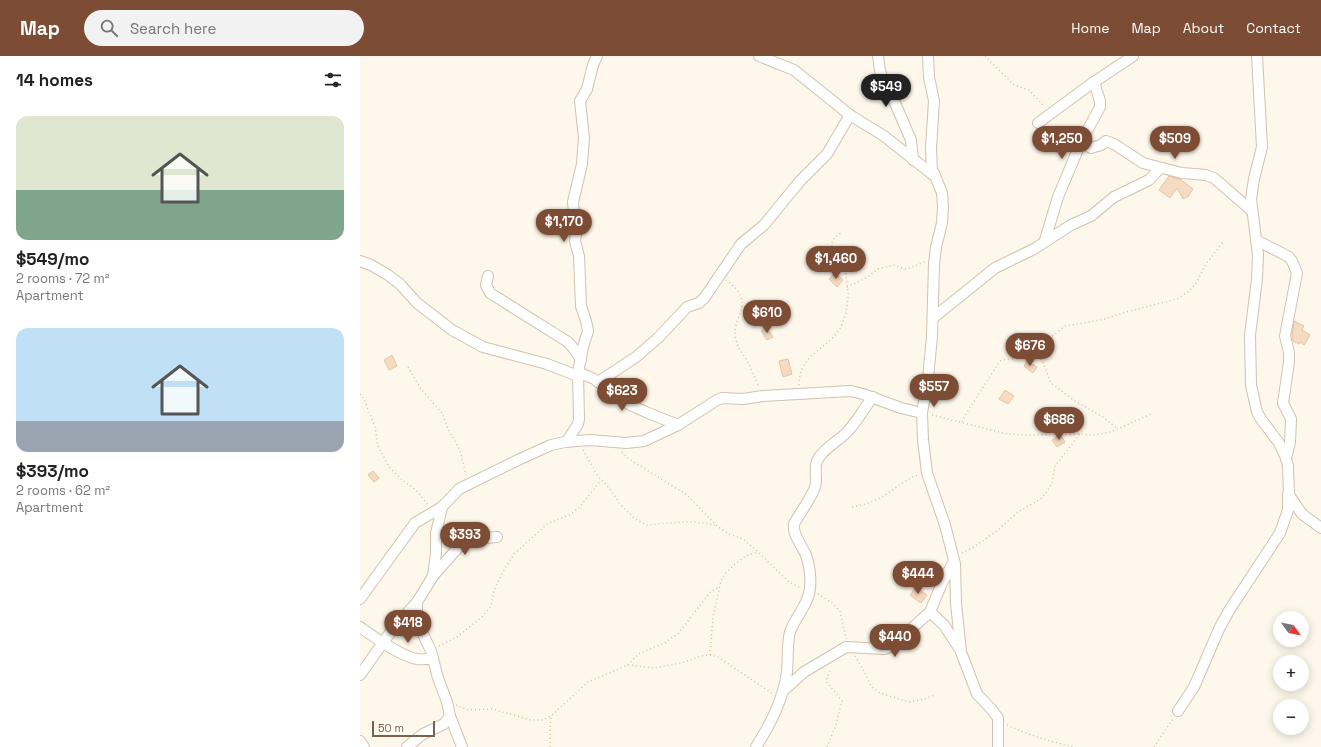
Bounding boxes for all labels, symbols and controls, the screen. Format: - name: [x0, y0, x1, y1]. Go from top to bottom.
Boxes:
- search box: [84, 10, 364, 46]
- text: Map: [20, 16, 60, 41]
- icon: search: [98, 17, 120, 39]
- text: Search here: [130, 19, 216, 38]
- text: Home: [1071, 19, 1109, 37]
- text: Map: [1131, 19, 1161, 37]
- text: About: [1183, 19, 1224, 37]
- text: Contact: [1246, 19, 1301, 37]
- text: 14 homes: [16, 69, 93, 91]
- icon: filters: [322, 69, 344, 91]
- pin: $549: [862, 74, 910, 108]
- text: $549: [870, 78, 902, 95]
- pin: $1,250: [1029, 126, 1095, 160]
- pin: $509: [1151, 126, 1199, 160]
- text: $1,250: [1041, 130, 1083, 147]
- text: $509: [1159, 130, 1191, 147]
- icon: home: [144, 142, 216, 214]
- pin: $1,170: [531, 209, 597, 243]
- text: $1,170: [545, 213, 583, 230]
- pin: $1,460: [803, 246, 869, 280]
- text: $549/mo: [16, 248, 89, 270]
- text: $1,460: [815, 250, 857, 267]
- text: 2 rooms · 72 m²: [16, 270, 109, 287]
- text: Apartment: [16, 287, 84, 304]
- pin: $610: [743, 300, 791, 334]
- text: $610: [752, 304, 782, 321]
- pin: $676: [1006, 333, 1054, 367]
- text: $676: [1015, 337, 1045, 354]
- icon: home: [144, 354, 216, 426]
- pin: $557: [910, 374, 958, 408]
- pin: $623: [598, 378, 646, 412]
- text: $557: [919, 378, 949, 395]
- text: $623: [606, 382, 638, 399]
- pin: $686: [1035, 407, 1083, 441]
- text: $686: [1043, 411, 1075, 428]
- text: $393/mo: [16, 460, 89, 482]
- text: 2 rooms · 62 m²: [16, 482, 110, 499]
- text: Apartment: [16, 499, 84, 516]
- pin: $393: [441, 522, 489, 556]
- text: $393: [449, 526, 481, 543]
- pin: $444: [894, 561, 942, 595]
- text: $444: [902, 565, 934, 582]
- pin: $418: [384, 610, 432, 644]
- north arrow: [1273, 611, 1309, 647]
- map controls: [1273, 611, 1309, 735]
- text: $418: [393, 614, 423, 631]
- pin: $440: [871, 624, 919, 658]
- text: $440: [879, 628, 911, 645]
- button: +: [1273, 655, 1309, 691]
- button: −: [1273, 699, 1309, 735]
- scale bar: [372, 719, 435, 738]
- text: 50 m: [378, 721, 404, 735]

